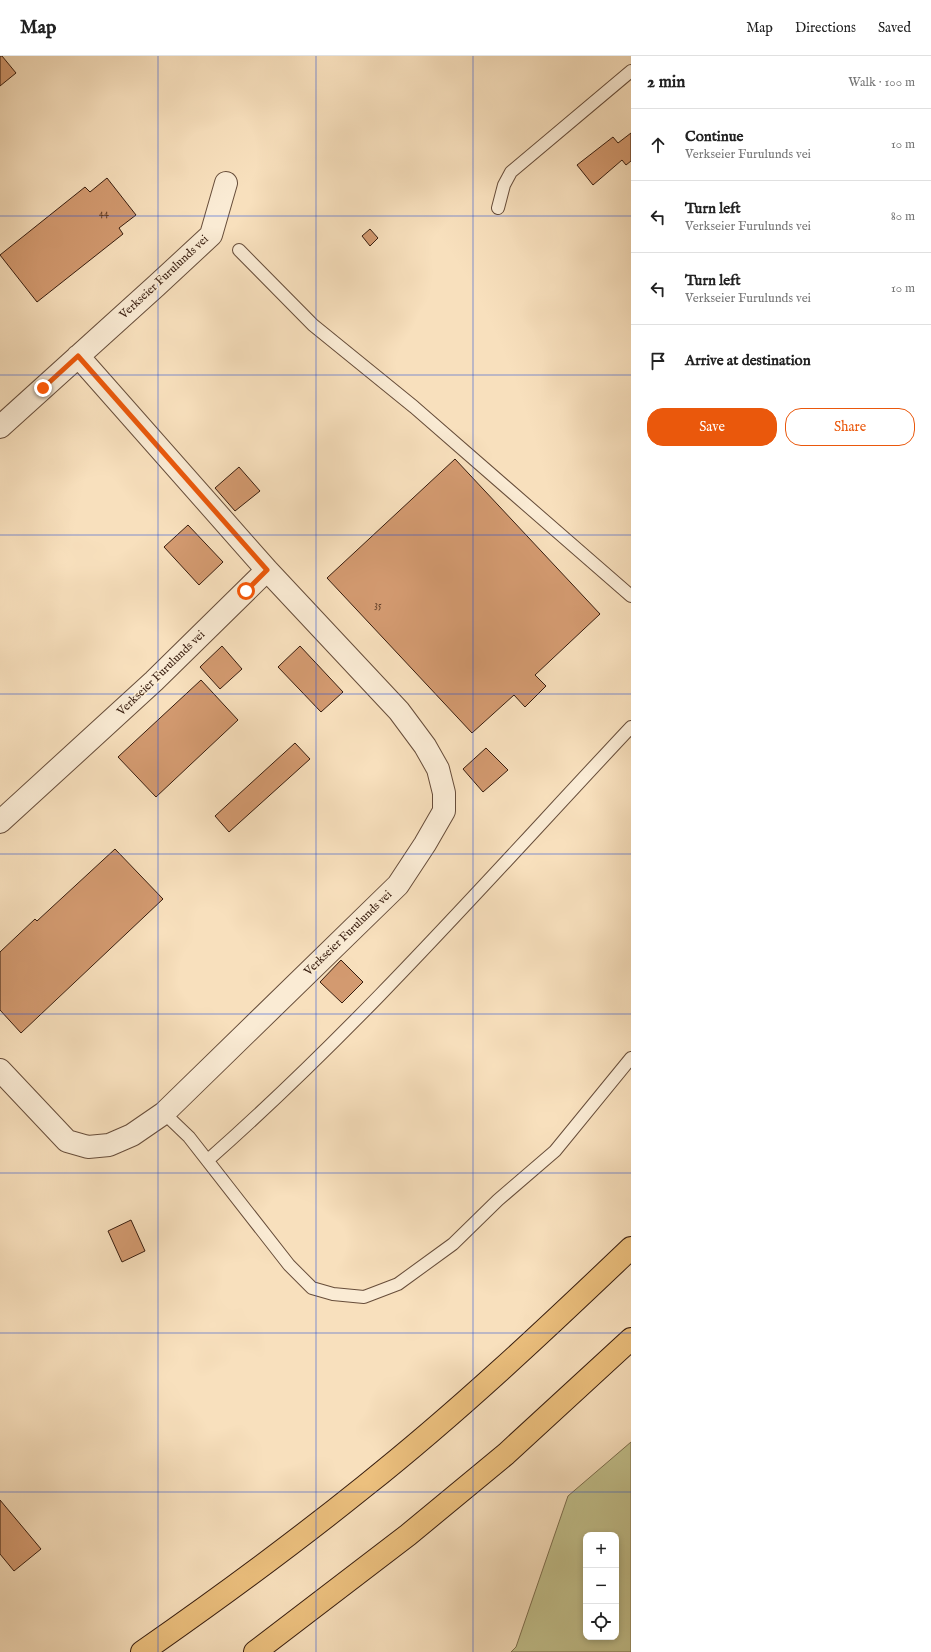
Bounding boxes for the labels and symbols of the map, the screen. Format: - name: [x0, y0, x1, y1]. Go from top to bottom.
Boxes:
- house number: 44: [99, 207, 109, 220]
- street label: Verkseier Furulunds vei: [116, 232, 212, 323]
- route end: [34, 379, 52, 397]
- route start: [237, 582, 255, 600]
- house number: 35: [374, 599, 382, 612]
- street label: Verkseier Furulunds vei: [113, 627, 208, 720]
- street label: Verkseier Furulunds vei: [300, 887, 395, 980]

